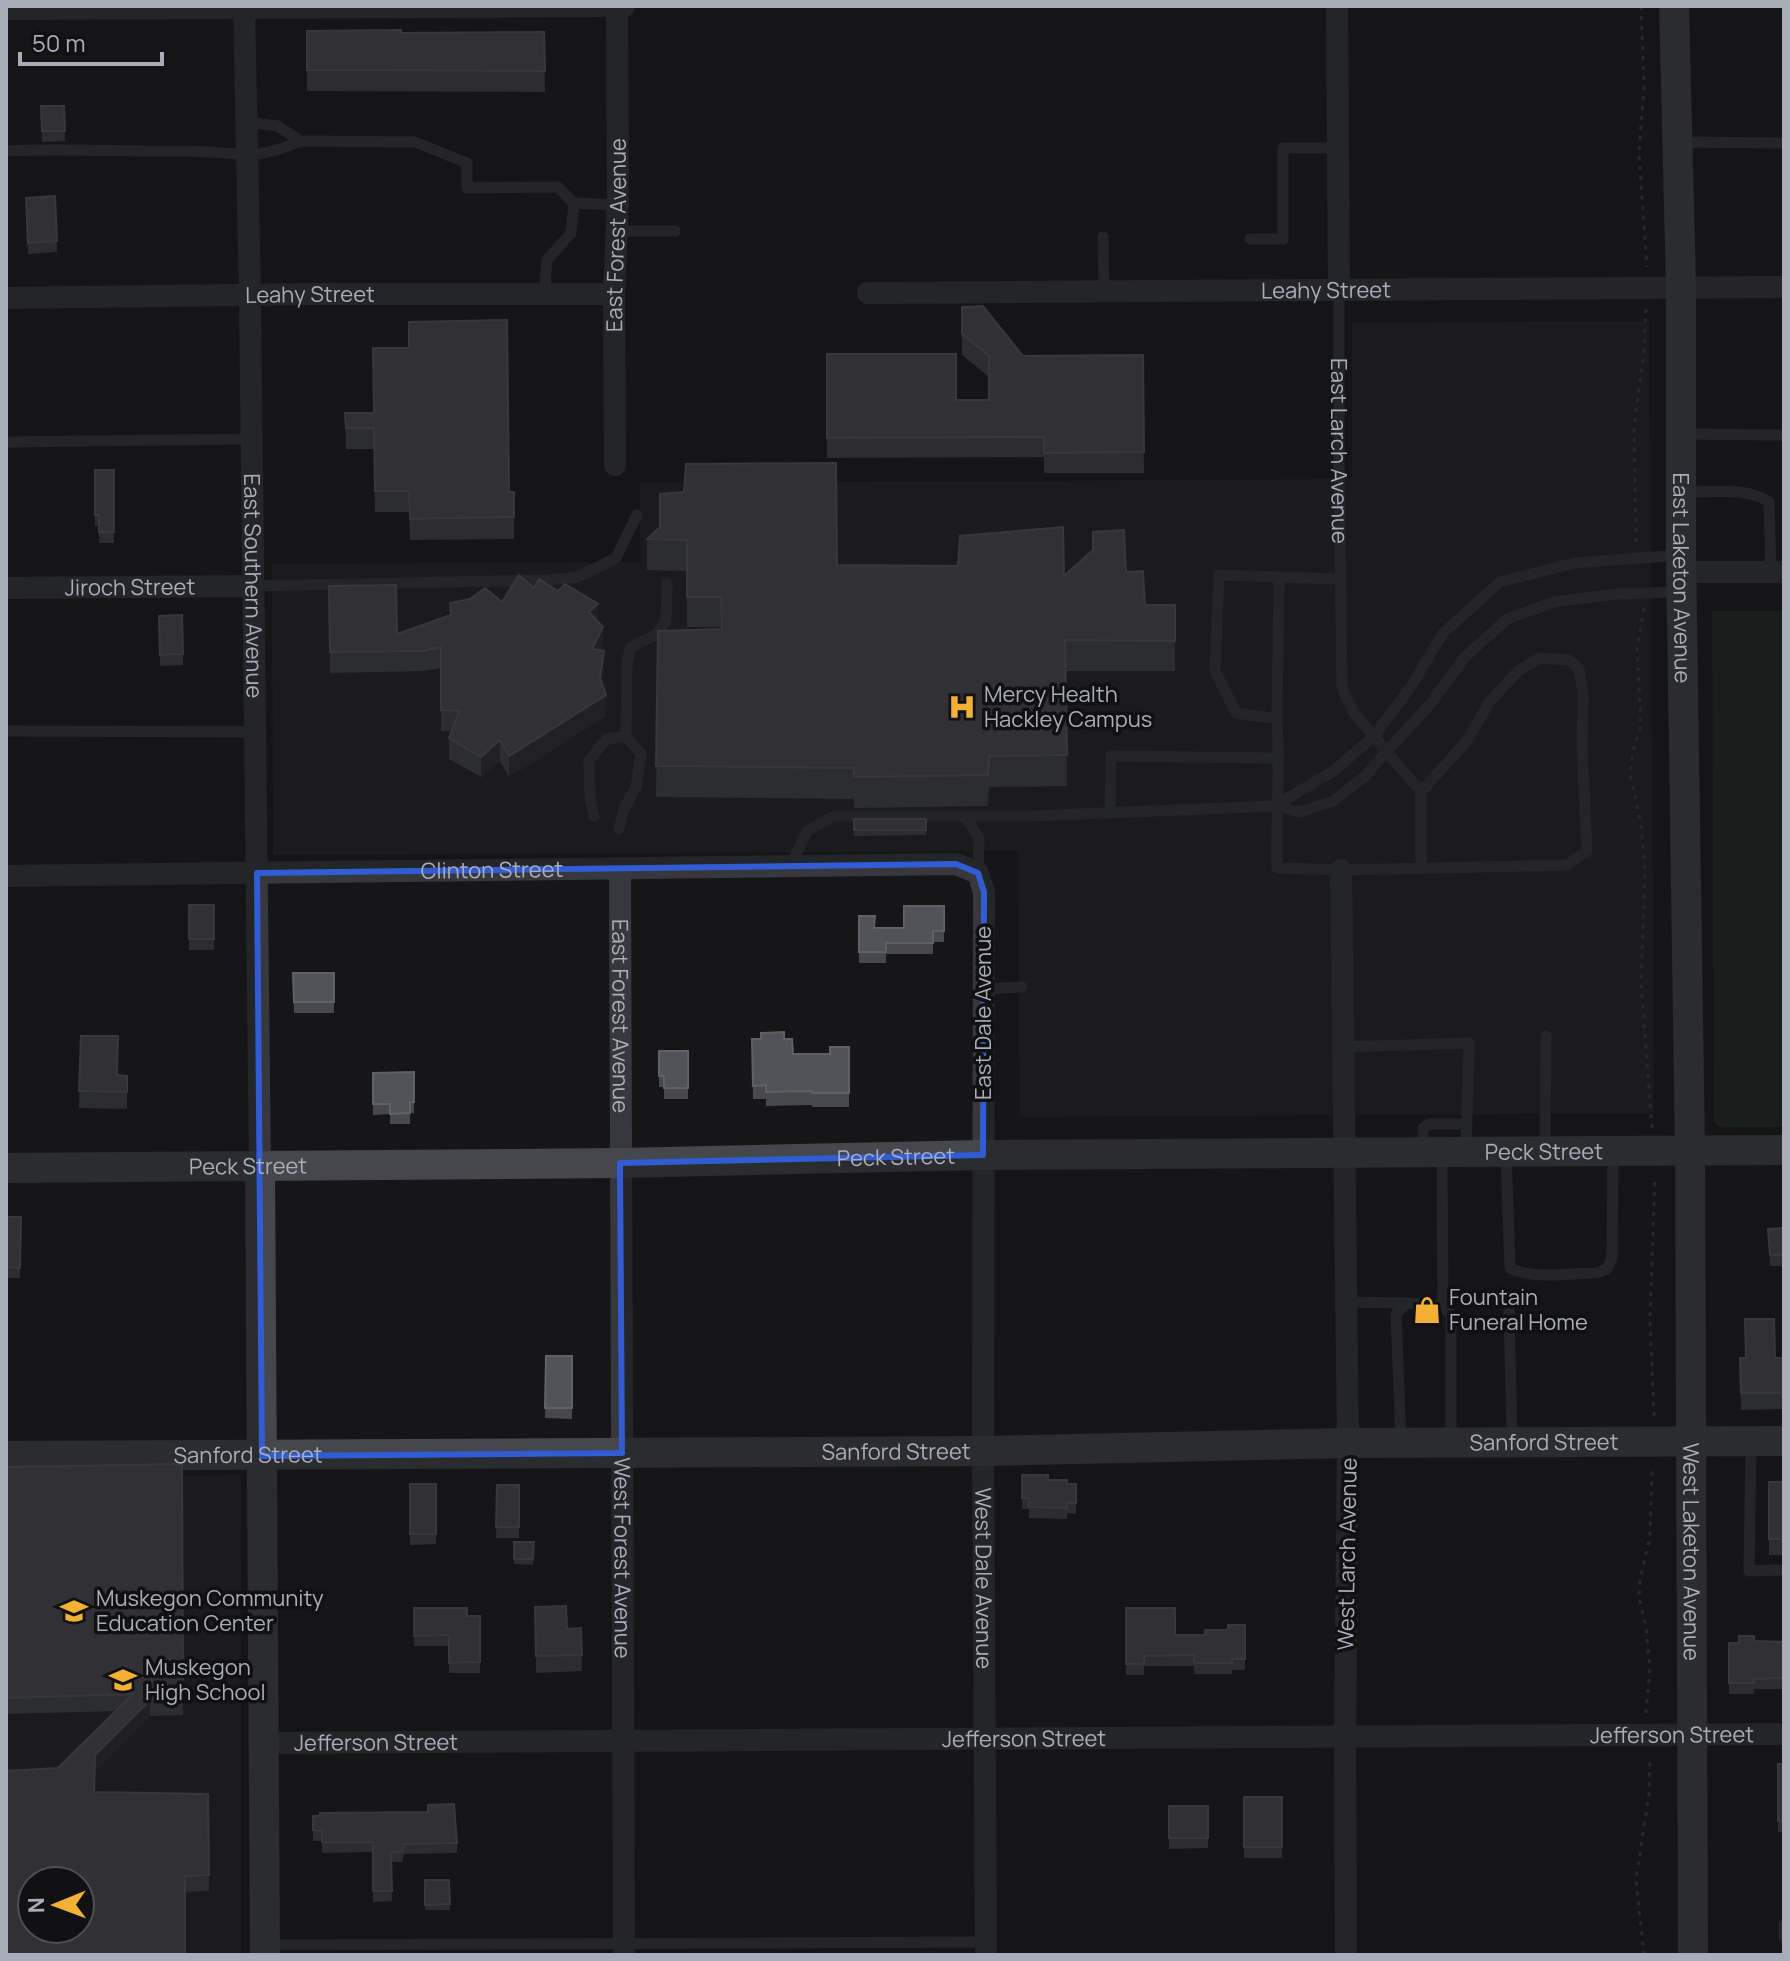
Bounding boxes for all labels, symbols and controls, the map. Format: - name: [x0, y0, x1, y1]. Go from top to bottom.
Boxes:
- scale bar: [20, 16, 162, 66]
- text: 50 m: [32, 26, 86, 59]
- street label: East Forest Avenue: [599, 138, 633, 332]
- street label: Leahy Street: [1261, 275, 1391, 305]
- street label: Leahy Street: [245, 279, 375, 310]
- street label: East Larch Avenue: [1324, 358, 1355, 544]
- street label: East Laketon Avenue: [1666, 472, 1698, 684]
- street label: East Southern Avenue: [237, 473, 270, 699]
- street label: Jiroch Street: [65, 571, 195, 603]
- place label: Mercy Health Hackley Campus: [984, 679, 1152, 734]
- hospital icon: Mercy Health Hackley Campus: [947, 692, 977, 722]
- street label: Clinton Street: [420, 854, 564, 886]
- street label: East Forest Avenue: [605, 919, 636, 1113]
- street label: East Dale Avenue: [968, 926, 998, 1100]
- street label: Peck Street: [1485, 1136, 1603, 1167]
- street label: Peck Street: [836, 1141, 956, 1173]
- street label: Peck Street: [189, 1151, 307, 1182]
- place label: Fountain Funeral Home: [1449, 1282, 1588, 1337]
- shop icon: Fountain Funeral Home: [1412, 1295, 1442, 1325]
- street label: Sanford Street: [1469, 1427, 1619, 1457]
- street label: Sanford Street: [821, 1436, 971, 1467]
- street label: Sanford Street: [173, 1439, 323, 1470]
- street label: West Laketon Avenue: [1676, 1443, 1707, 1661]
- street label: West Forest Avenue: [607, 1457, 638, 1659]
- street label: West Larch Avenue: [1330, 1457, 1364, 1651]
- street label: West Dale Avenue: [968, 1487, 999, 1669]
- place label: Muskegon Community Education Center: [96, 1583, 324, 1638]
- school or university icon: Muskegon Community Education Center: [59, 1596, 89, 1626]
- place label: Muskegon High School: [145, 1652, 266, 1707]
- school or university icon: Muskegon High School: [108, 1665, 138, 1695]
- street label: Jefferson Street: [1590, 1719, 1754, 1750]
- street label: Jefferson Street: [942, 1723, 1106, 1754]
- street label: Jefferson Street: [294, 1727, 458, 1758]
- north arrow: [16, 1865, 96, 1945]
- text: N: [21, 1897, 51, 1914]

